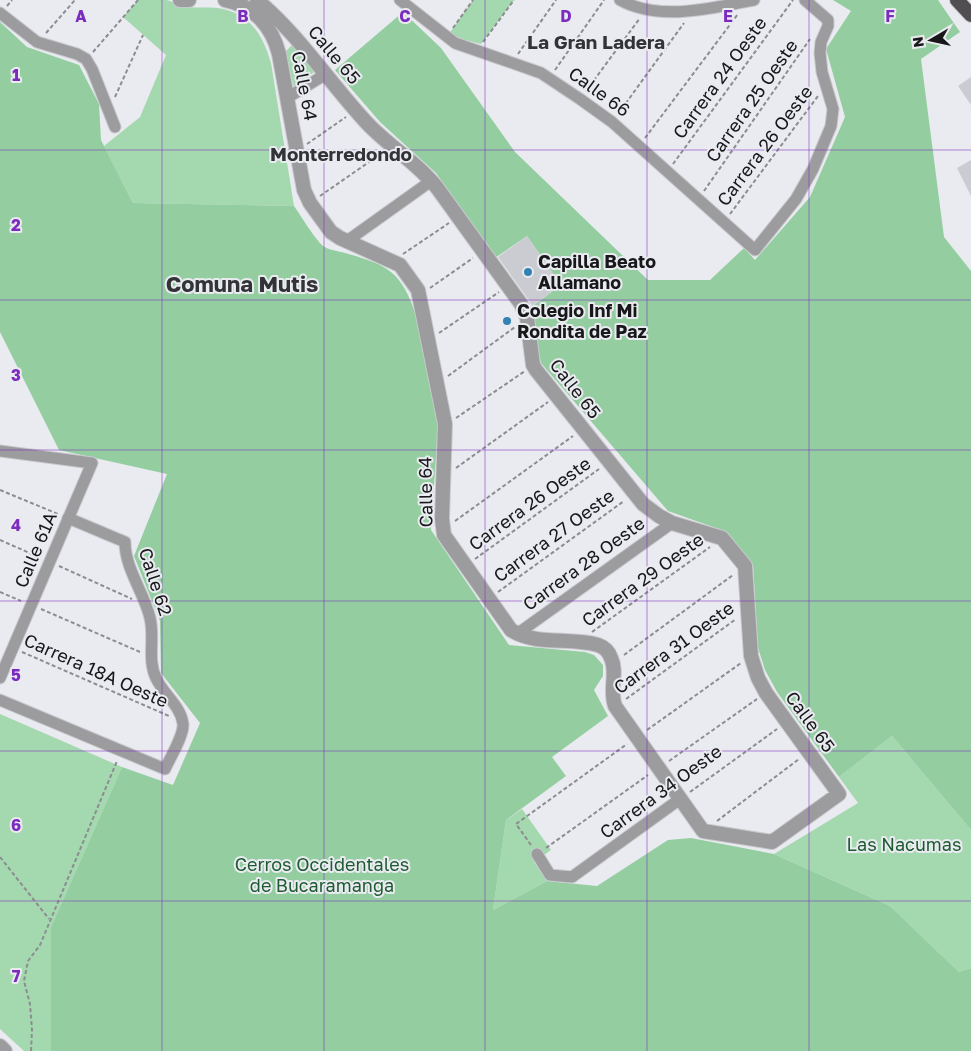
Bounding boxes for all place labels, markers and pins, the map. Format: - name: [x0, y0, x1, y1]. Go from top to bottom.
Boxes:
- place label: Capilla Beato Allamano: [538, 250, 656, 293]
- marker: Capilla Beato Allamano: [522, 266, 534, 278]
- place label: Colegio Inf Mi Rondita de Paz: [517, 299, 647, 342]
- marker: Colegio Inf Mi Rondita de Paz: [501, 315, 513, 327]

